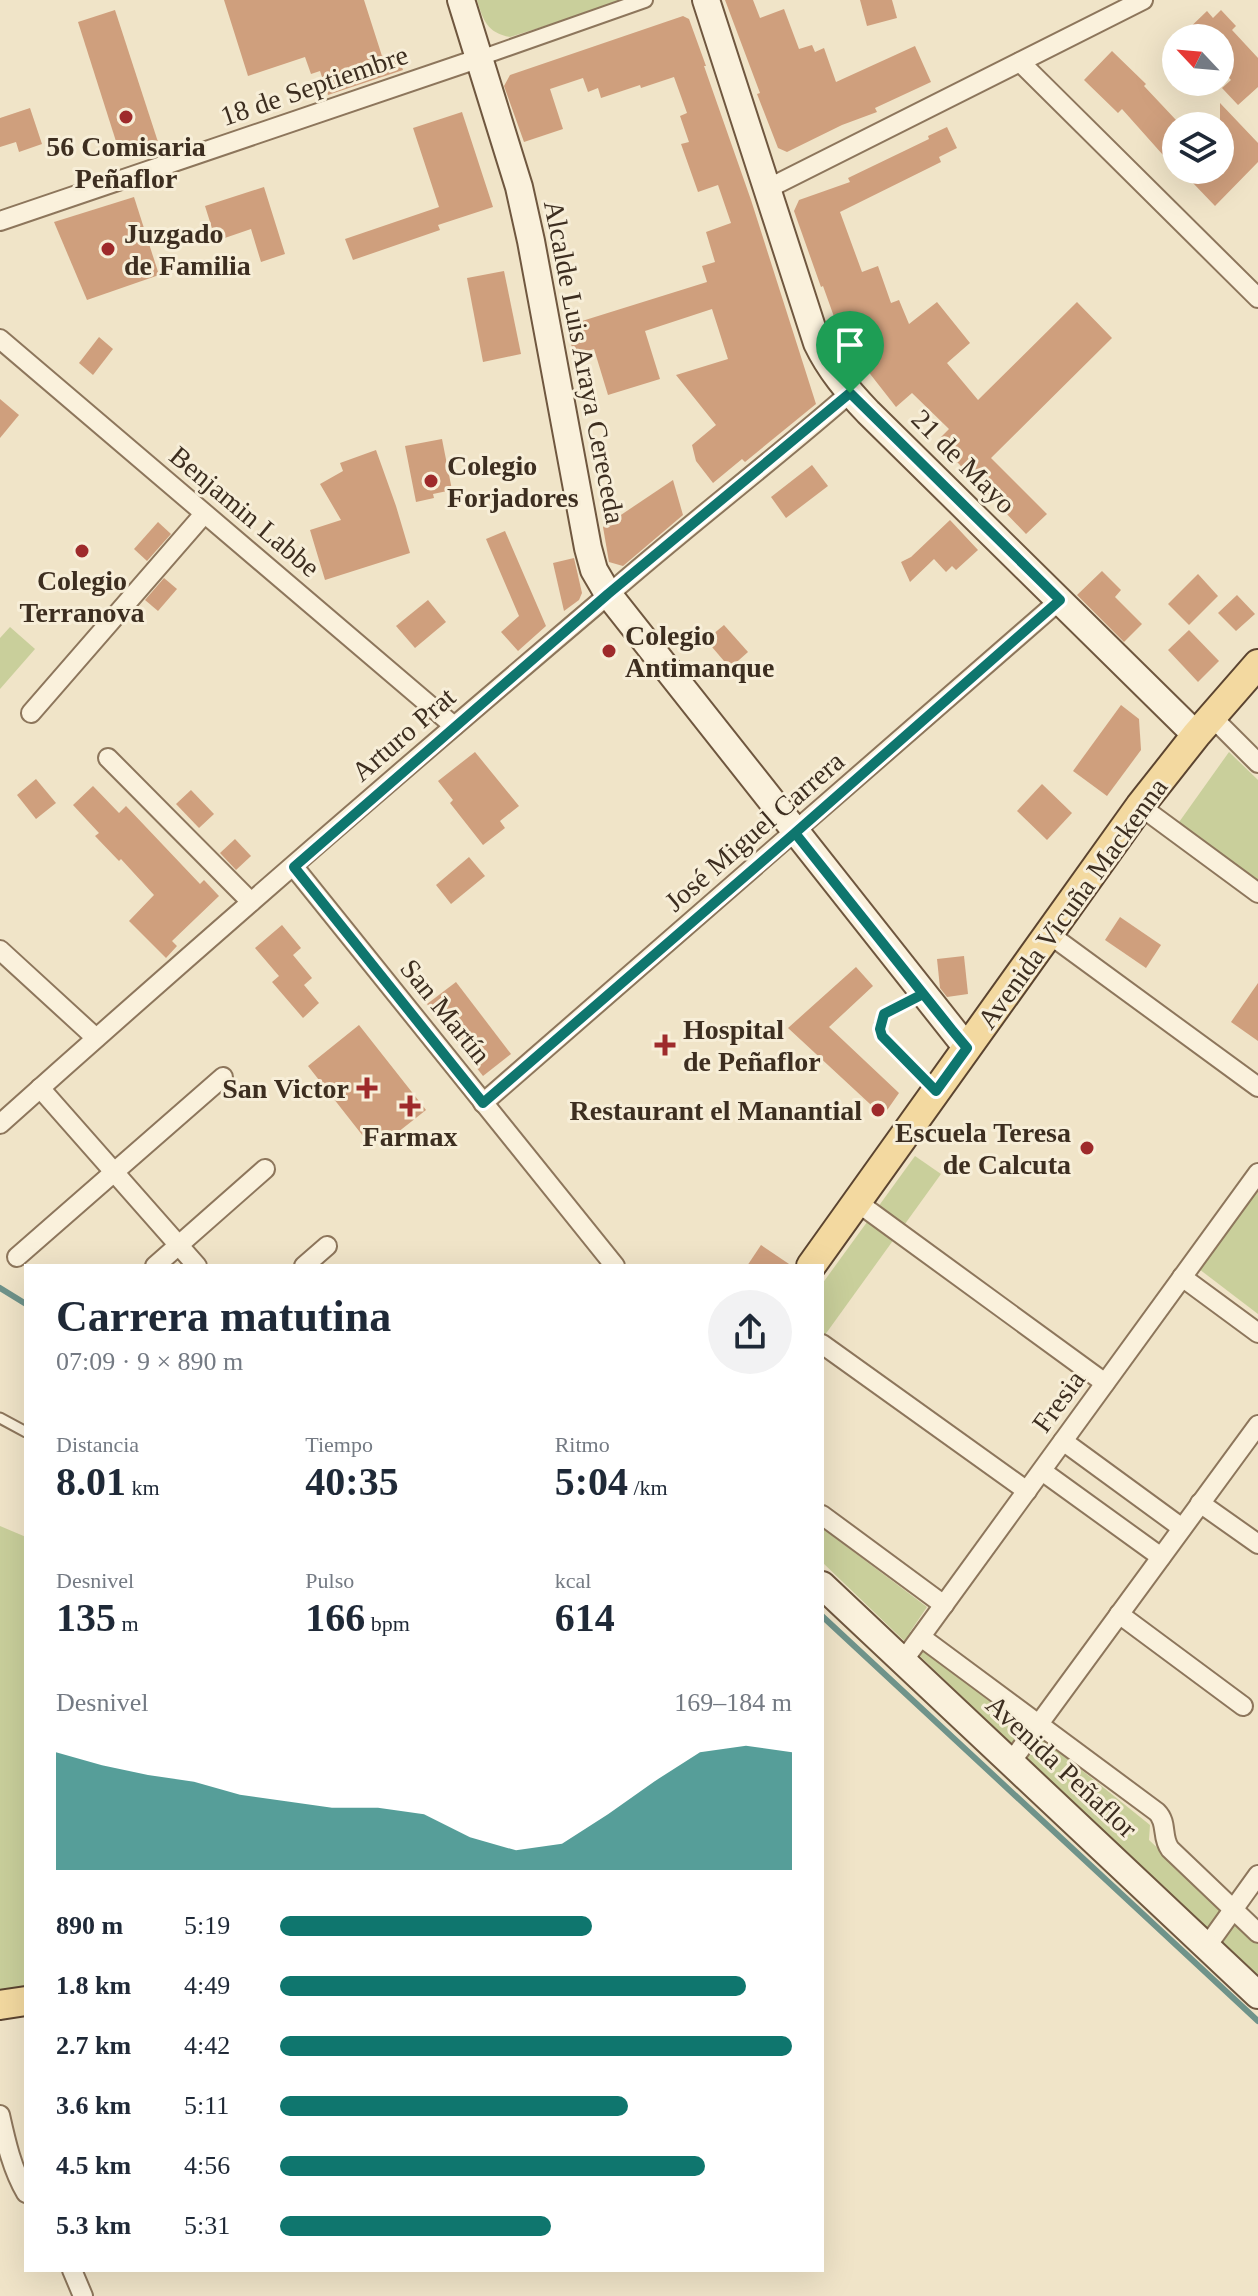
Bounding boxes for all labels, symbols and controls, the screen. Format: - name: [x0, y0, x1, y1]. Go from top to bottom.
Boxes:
- north arrow: [1162, 24, 1234, 96]
- map controls: [1162, 24, 1234, 184]
- street label: 18 de Septiembre: [216, 39, 412, 132]
- marker: 56 Comisaria Peñaflor: [117, 108, 135, 126]
- button: layers: [1162, 112, 1234, 184]
- place label: 56 Comisaria Peñaflor: [46, 131, 206, 194]
- street label: Alcalde Luis Araya Cereceda: [538, 198, 631, 527]
- place label: Juzgado de Familia: [124, 218, 251, 281]
- marker: Juzgado de Familia: [99, 240, 117, 258]
- pin: [816, 311, 884, 393]
- icon: arrive: [828, 323, 872, 367]
- street label: 21 de Mayo: [905, 403, 1022, 520]
- street label: Benjamin Labbe: [164, 440, 326, 583]
- place label: Colegio Forjadores: [447, 450, 579, 513]
- marker: Colegio Forjadores: [422, 472, 440, 490]
- marker: Colegio Terranova: [73, 542, 91, 560]
- place label: Colegio Terranova: [20, 565, 144, 628]
- place label: Colegio Antimanque: [625, 620, 774, 683]
- marker: Colegio Antimanque: [600, 642, 618, 660]
- street label: Arturo Prat: [345, 681, 461, 788]
- street label: José Miguel Carrera: [658, 745, 851, 918]
- street label: Avenida Vicuña Mackenna: [971, 772, 1174, 1035]
- street label: San Martín: [394, 953, 497, 1070]
- place label: Hospital de Peñaflor: [683, 1014, 821, 1077]
- marker: Hospital de Peñaflor: [654, 1034, 676, 1056]
- place label: San Victor: [222, 1073, 349, 1104]
- marker: San Victor: [356, 1077, 378, 1099]
- place label: Restaurant el Manantial: [570, 1095, 862, 1126]
- marker: Farmax: [401, 1097, 419, 1115]
- marker: Restaurant el Manantial: [869, 1101, 887, 1119]
- place label: Escuela Teresa de Calcuta: [895, 1117, 1071, 1180]
- place label: Farmax: [363, 1121, 457, 1152]
- marker: Escuela Teresa de Calcuta: [1078, 1139, 1096, 1157]
- button: share: [708, 1290, 792, 1374]
- text: Carrera matutina: [56, 1292, 391, 1341]
- text: 07:09 · 9 × 890 m: [56, 1347, 243, 1376]
- street label: Fresia: [1026, 1364, 1091, 1438]
- text: Distancia: [56, 1432, 139, 1457]
- text: Tiempo: [305, 1432, 373, 1457]
- text: Ritmo: [555, 1432, 610, 1457]
- text: 8.01: [56, 1459, 126, 1504]
- text: 40:35: [305, 1459, 399, 1504]
- text: 5:04: [555, 1459, 628, 1504]
- text: km: [126, 1475, 160, 1500]
- text: /km: [628, 1475, 668, 1500]
- text: Desnivel: [56, 1568, 134, 1593]
- text: Pulso: [305, 1568, 354, 1593]
- text: kcal: [555, 1568, 591, 1593]
- text: 135: [56, 1595, 116, 1640]
- text: 166: [305, 1595, 365, 1640]
- text: 614: [555, 1595, 615, 1640]
- text: m: [116, 1611, 139, 1636]
- text: bpm: [365, 1611, 410, 1636]
- text: Desnivel: [56, 1688, 148, 1717]
- text: 169–184 m: [674, 1688, 792, 1717]
- street label: Avenida Peñaflor: [980, 1689, 1144, 1845]
- text: 890 m: [56, 1911, 123, 1940]
- text: 5:19: [184, 1911, 230, 1940]
- text: 1.8 km: [56, 1971, 131, 2000]
- text: 4:49: [184, 1971, 230, 2000]
- text: 2.7 km: [56, 2031, 131, 2060]
- text: 4:42: [184, 2031, 230, 2060]
- text: 3.6 km: [56, 2091, 131, 2120]
- text: 5:11: [184, 2091, 229, 2120]
- text: 4.5 km: [56, 2151, 131, 2180]
- text: 4:56: [184, 2151, 230, 2180]
- text: 5.3 km: [56, 2211, 131, 2240]
- text: 5:31: [184, 2211, 230, 2240]

